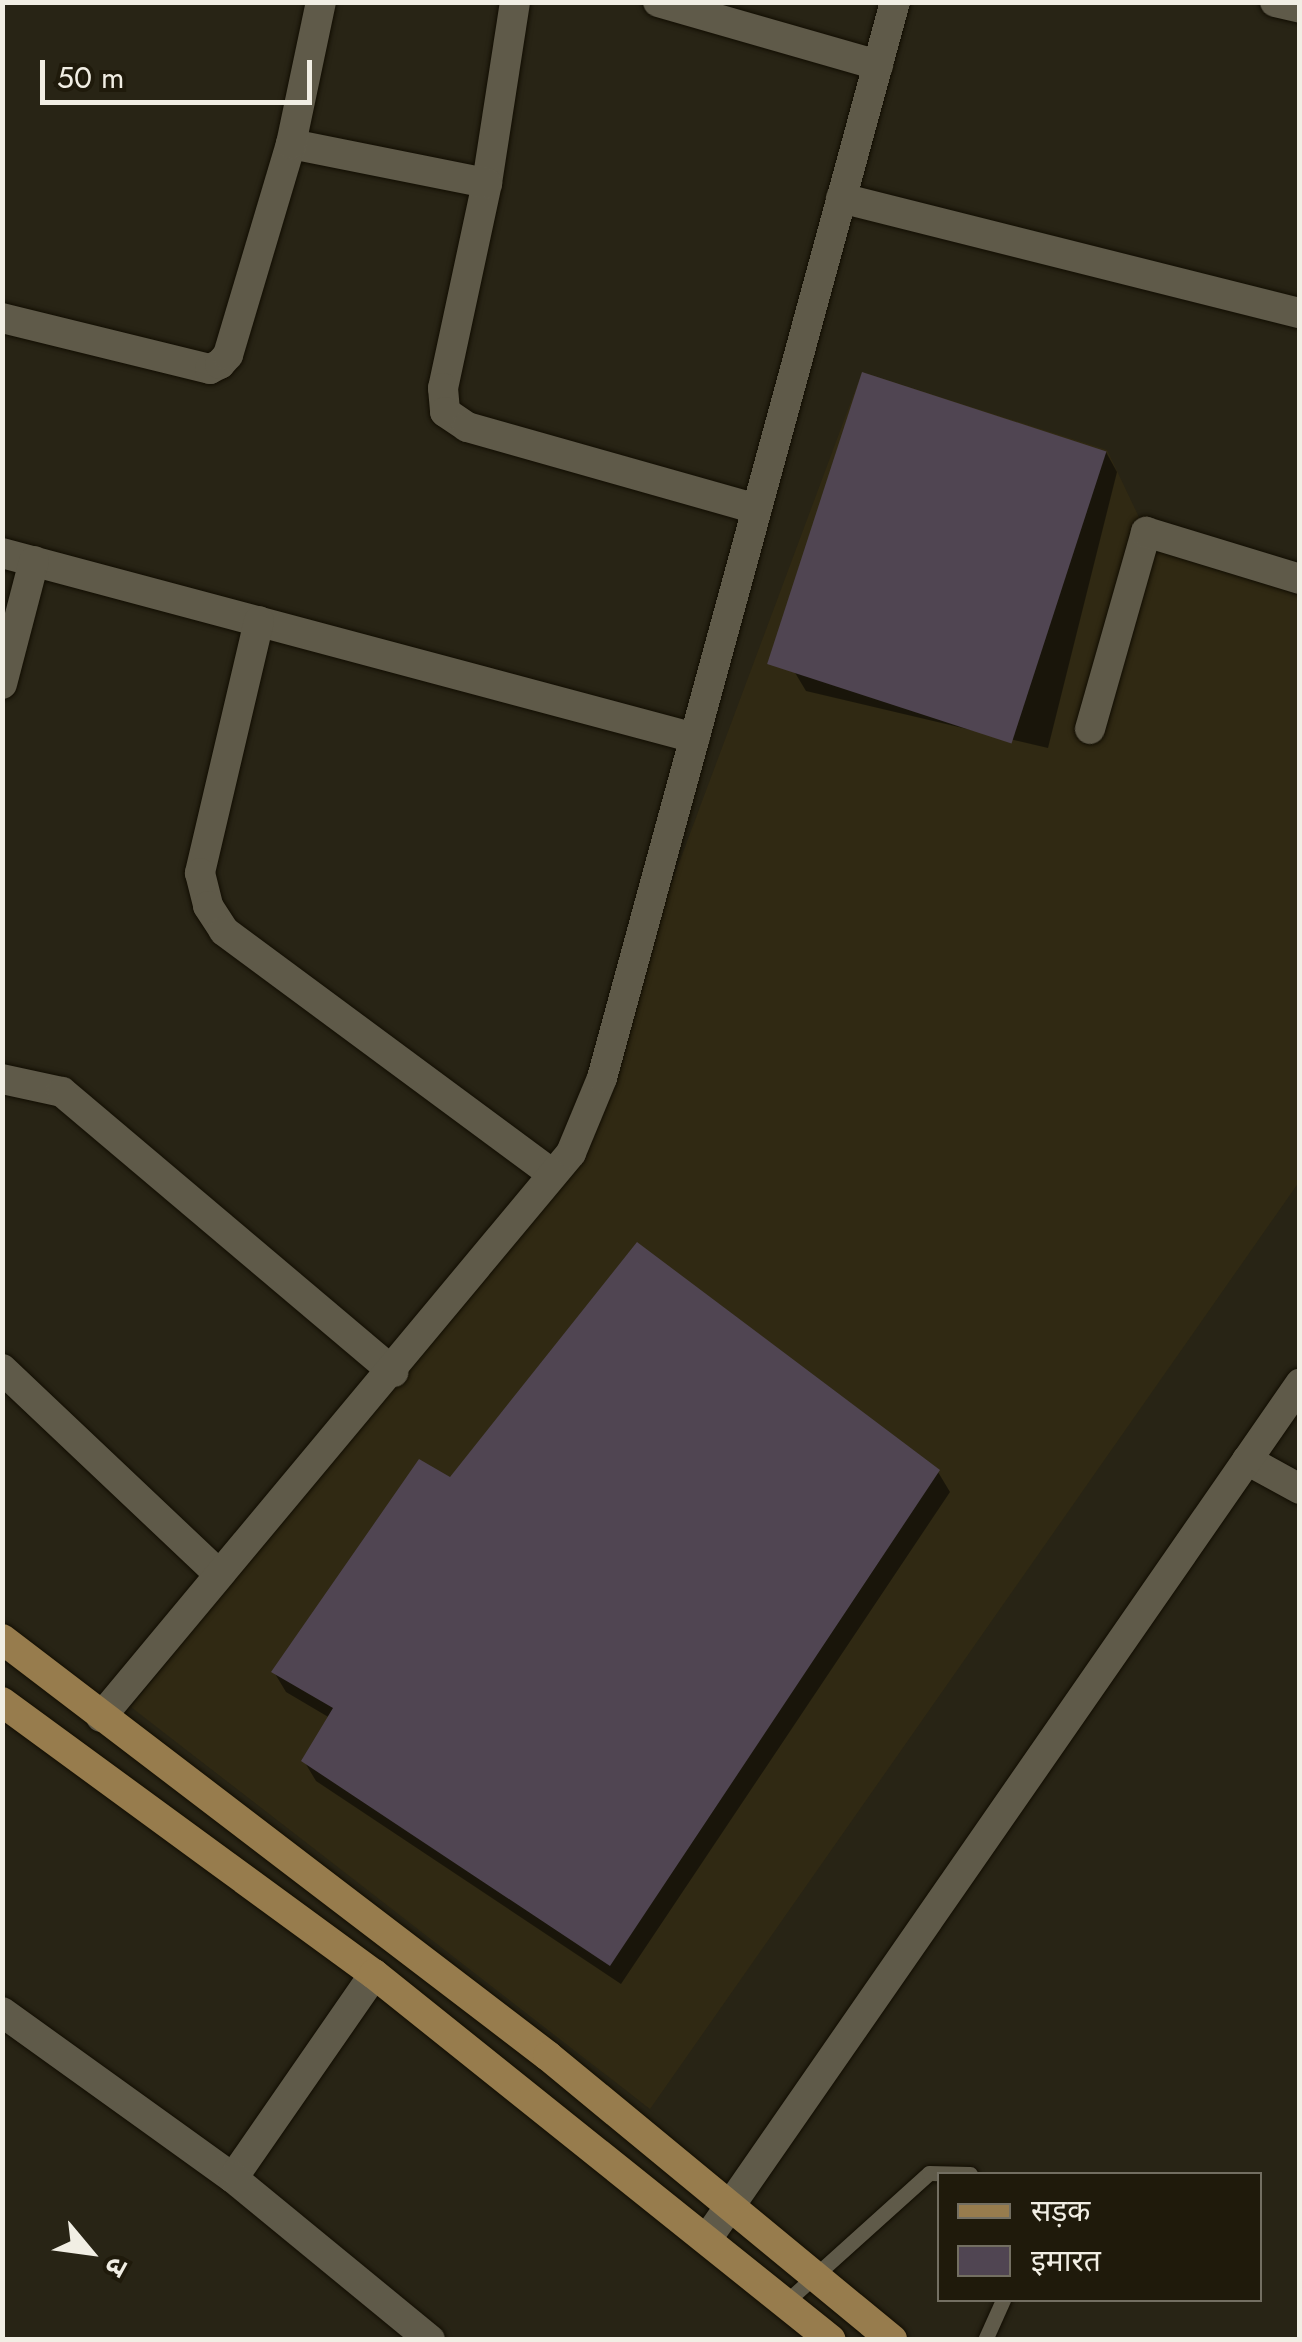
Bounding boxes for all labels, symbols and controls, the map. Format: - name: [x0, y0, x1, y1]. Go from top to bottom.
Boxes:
- scale bar: [45, 40, 318, 102]
- text: 50 m: [57, 56, 124, 99]
- legend: [937, 2172, 1262, 2302]
- text: सड़क: [1031, 2189, 1090, 2232]
- north arrow: [40, 2202, 140, 2302]
- text: इमारत: [1031, 2239, 1101, 2282]
- text: उ: [95, 2250, 139, 2284]

